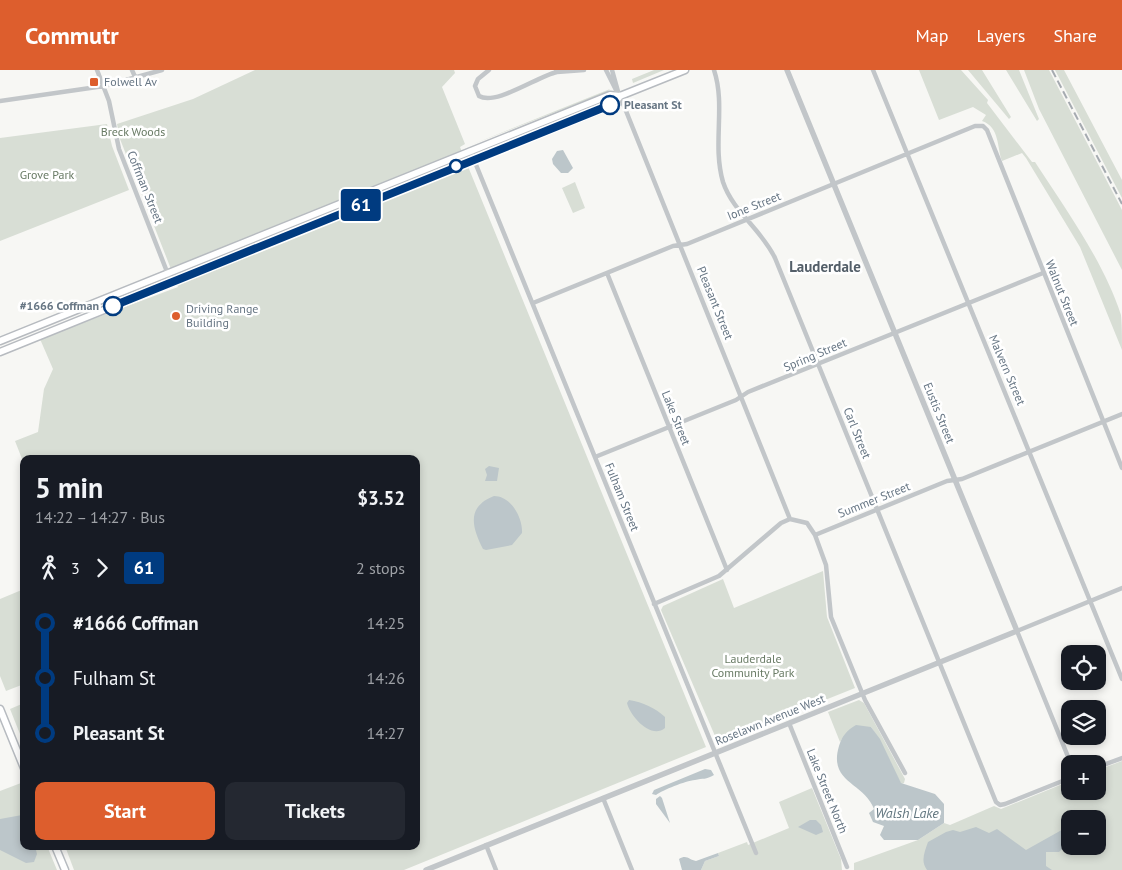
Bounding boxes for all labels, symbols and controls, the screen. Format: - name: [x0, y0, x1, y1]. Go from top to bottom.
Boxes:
- text: Commutr: [25, 20, 119, 51]
- text: Map: [916, 24, 948, 47]
- text: Layers: [976, 24, 1025, 47]
- text: Share: [1053, 24, 1097, 47]
- place label: Folwell Av: [104, 74, 157, 89]
- marker: Folwell Av: [88, 76, 100, 88]
- marker: Pleasant St: [600, 95, 620, 115]
- place label: Pleasant St: [624, 97, 683, 112]
- park label: Breck Woods: [101, 124, 165, 139]
- street label: Coffman Street: [124, 149, 167, 225]
- unlabelled marker: [449, 159, 463, 173]
- park label: Grove Park: [20, 167, 75, 182]
- street label: Ione Street: [725, 188, 783, 223]
- line badge: 61: [338, 189, 384, 221]
- text: 61: [351, 193, 371, 216]
- district label: Lauderdale: [789, 257, 861, 276]
- street label: Walnut Street: [1042, 258, 1083, 328]
- street label: Pleasant Street: [694, 264, 737, 342]
- marker: #1666 Coffman: [103, 296, 123, 316]
- place label: #1666 Coffman: [20, 298, 99, 313]
- place label: Driving Range Building: [186, 301, 258, 330]
- marker: Driving Range Building: [170, 310, 182, 322]
- street label: Malvern Street: [986, 332, 1029, 407]
- street label: Spring Street: [781, 335, 849, 375]
- street label: Eustis Street: [920, 380, 958, 445]
- street label: Lake Street: [659, 388, 694, 447]
- street label: Carl Street: [840, 405, 875, 461]
- street label: Fulham Street: [602, 460, 643, 533]
- text: 5 min: [35, 469, 103, 506]
- street label: Summer Street: [836, 478, 912, 521]
- text: $3.52: [357, 486, 405, 510]
- text: 14:22 – 14:27 · Bus: [35, 507, 165, 527]
- icon: walk: [35, 554, 63, 582]
- icon: forward: [88, 554, 116, 582]
- text: 61: [134, 556, 154, 579]
- text: 3: [71, 558, 80, 578]
- text: 2 stops: [356, 558, 405, 578]
- text: #1666 Coffman: [73, 611, 199, 635]
- text: 14:25: [367, 613, 405, 633]
- map controls: [1061, 645, 1106, 855]
- button: locate: [1061, 645, 1106, 690]
- park label: Lauderdale Community Park: [711, 651, 795, 680]
- text: Fulham St: [73, 666, 155, 690]
- text: 14:26: [367, 668, 405, 688]
- street label: Roselawn Avenue West: [713, 691, 827, 748]
- button: layers: [1061, 700, 1106, 745]
- text: Pleasant St: [73, 721, 164, 745]
- text: 14:27: [367, 723, 405, 743]
- street label: Lake Street North: [804, 746, 851, 835]
- button: +: [1061, 755, 1106, 800]
- button: Start: [35, 782, 215, 840]
- button: Tickets: [225, 782, 405, 840]
- water label: Walsh Lake: [875, 804, 939, 822]
- button: −: [1061, 810, 1106, 855]

